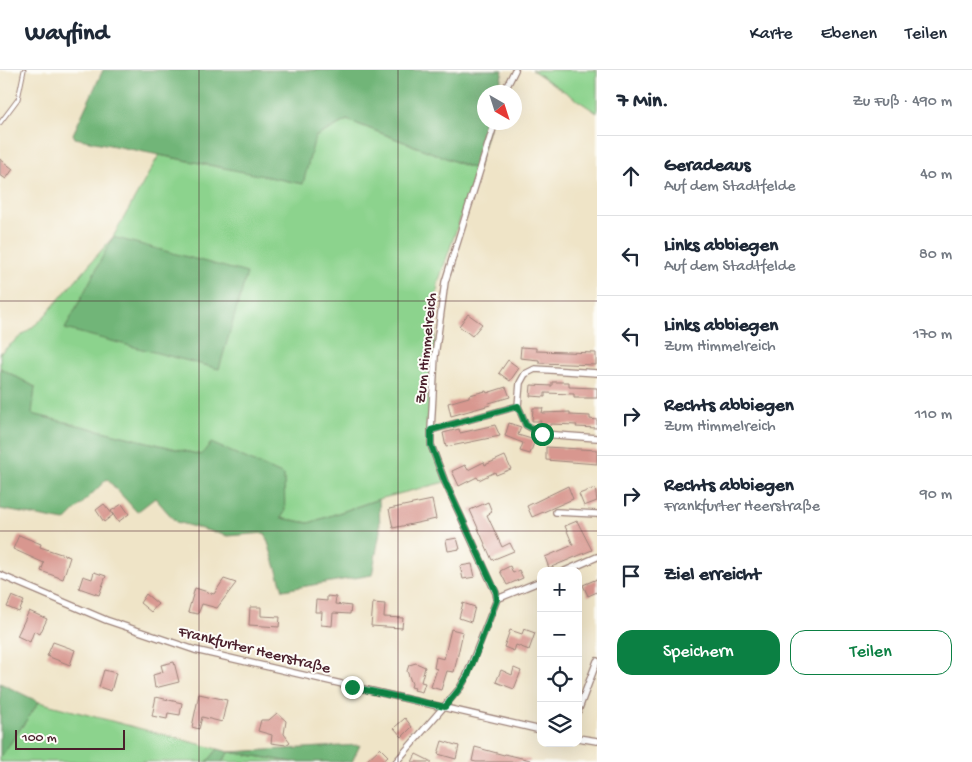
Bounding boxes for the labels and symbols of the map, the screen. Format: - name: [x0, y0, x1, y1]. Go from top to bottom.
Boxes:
- north arrow: [477, 85, 522, 130]
- street label: Zum Himmelreich: [412, 292, 443, 405]
- route start: [531, 423, 554, 446]
- street label: Frankfurter Heerstraße: [175, 623, 333, 680]
- route end: [341, 676, 364, 699]
- scale bar: [15, 727, 125, 750]

